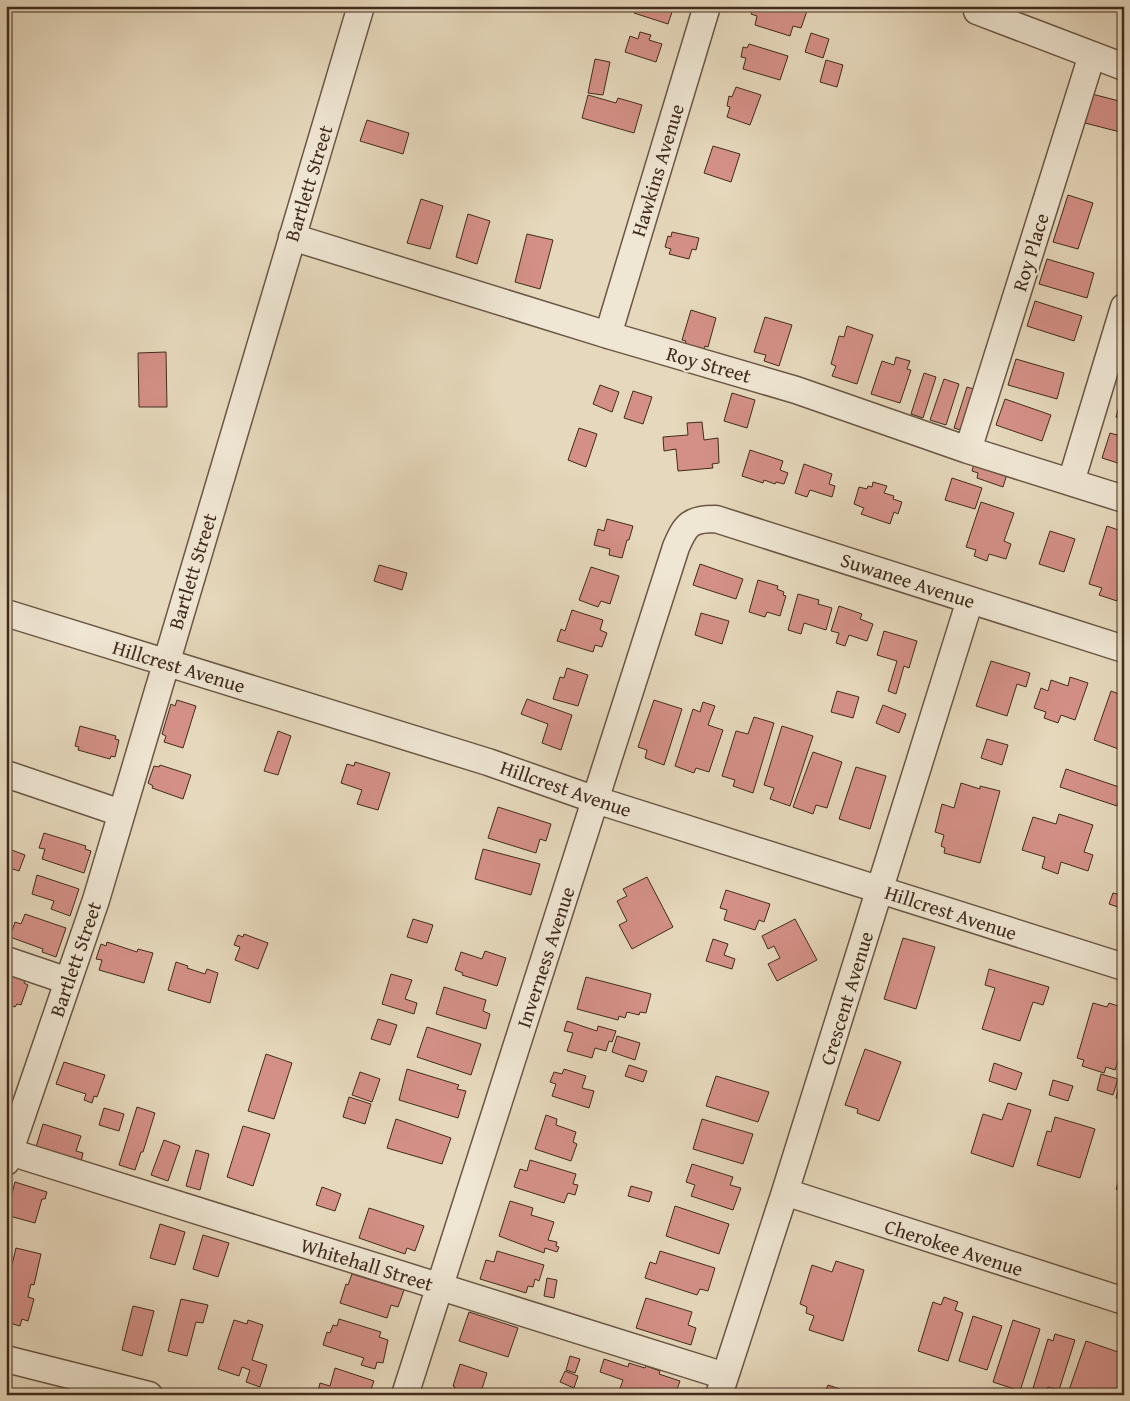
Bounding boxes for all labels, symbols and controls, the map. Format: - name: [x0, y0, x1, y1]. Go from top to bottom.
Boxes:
- street label: Hawkins Avenue: [623, 100, 691, 240]
- street label: Bartlett Street: [277, 121, 339, 245]
- street label: Roy Place: [1004, 209, 1056, 295]
- street label: Roy Street: [663, 338, 755, 390]
- street label: Bartlett Street: [161, 509, 223, 633]
- street label: Suwanee Avenue: [837, 545, 979, 615]
- street label: Hillcrest Avenue: [109, 632, 249, 700]
- street label: Hillcrest Avenue: [496, 752, 636, 824]
- street label: Hillcrest Avenue: [881, 877, 1021, 947]
- street label: Inverness Avenue: [509, 883, 581, 1031]
- street label: Bartlett Street: [42, 897, 108, 1021]
- street label: Crescent Avenue: [812, 928, 880, 1068]
- street label: Cherokee Avenue: [881, 1211, 1027, 1283]
- street label: Whitehall Street: [297, 1230, 437, 1298]

